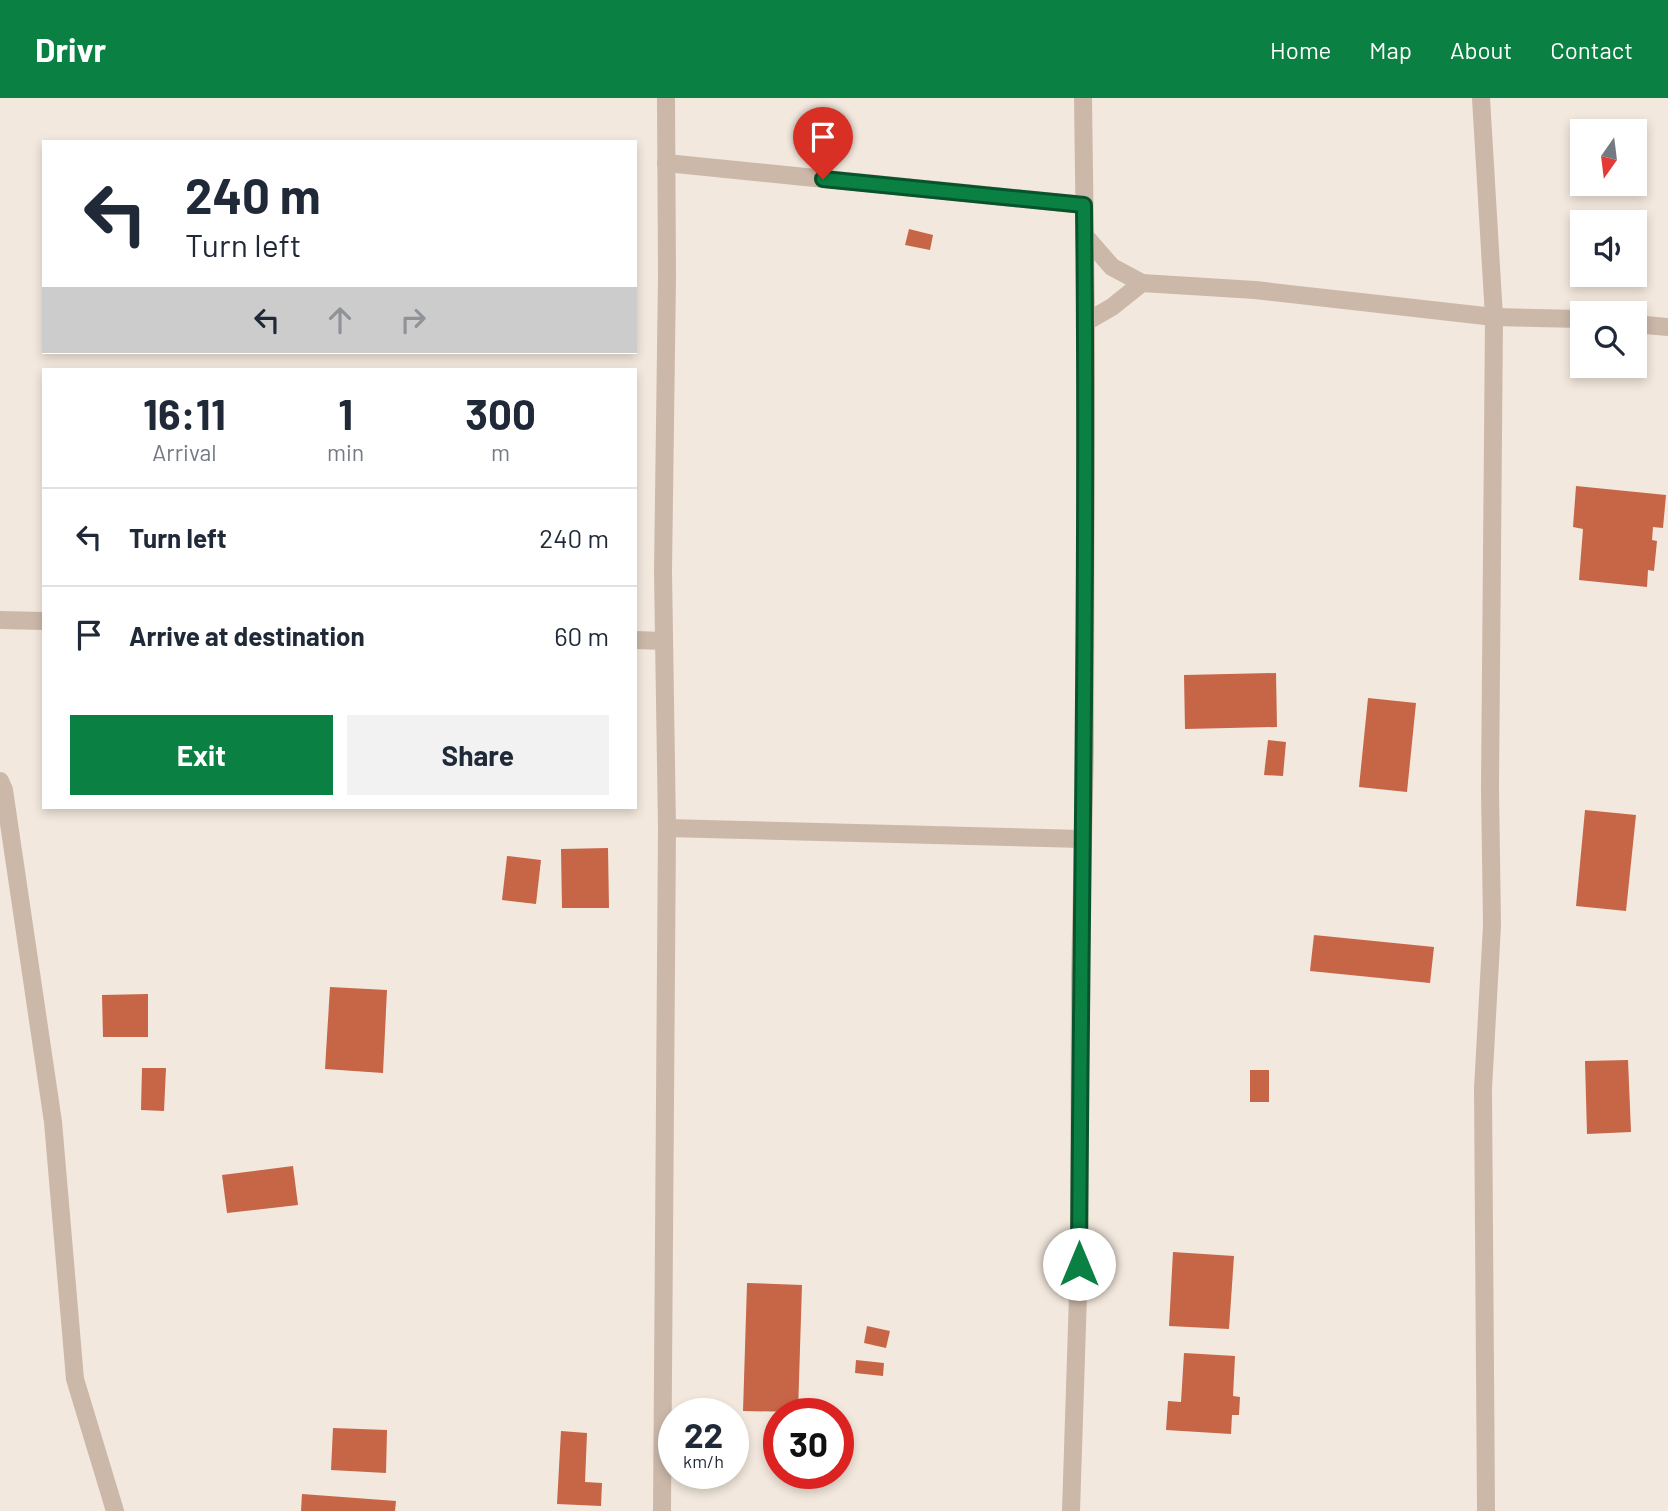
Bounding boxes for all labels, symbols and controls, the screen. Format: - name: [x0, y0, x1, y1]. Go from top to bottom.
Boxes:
- text: Drivr: [35, 29, 106, 69]
- text: Home: [1270, 35, 1331, 64]
- text: Map: [1369, 35, 1412, 64]
- text: About: [1450, 35, 1512, 64]
- text: Contact: [1550, 35, 1633, 64]
- pin: [793, 107, 853, 179]
- icon: arrive: [804, 118, 842, 156]
- north arrow: [1570, 119, 1647, 196]
- map controls: [1570, 119, 1647, 378]
- text: 240 m: [185, 165, 321, 224]
- icon: left: [70, 168, 161, 259]
- button: sound: [1570, 210, 1647, 287]
- text: Turn left: [185, 225, 302, 263]
- icon: left: [248, 301, 286, 339]
- icon: ahead: [321, 301, 359, 339]
- icon: right: [394, 301, 432, 339]
- button: search: [1570, 301, 1647, 378]
- text: 16:11: [143, 388, 226, 438]
- text: 1: [338, 388, 353, 438]
- text: 300: [465, 388, 536, 438]
- text: Arrival: [152, 438, 217, 466]
- text: min: [327, 438, 364, 466]
- text: m: [491, 438, 510, 466]
- icon: left: [70, 518, 108, 556]
- text: Turn left: [129, 522, 227, 553]
- text: 240 m: [539, 522, 609, 553]
- icon: arrive: [70, 616, 108, 654]
- text: Arrive at destination: [129, 620, 365, 651]
- text: 60 m: [554, 620, 609, 651]
- button: Exit: [70, 715, 333, 795]
- button: Share: [347, 715, 609, 795]
- position arrow: [1042, 1227, 1116, 1301]
- speed limit sign: 30: [763, 1398, 854, 1489]
- text: 22: [684, 1413, 723, 1455]
- text: km/h: [683, 1450, 724, 1472]

